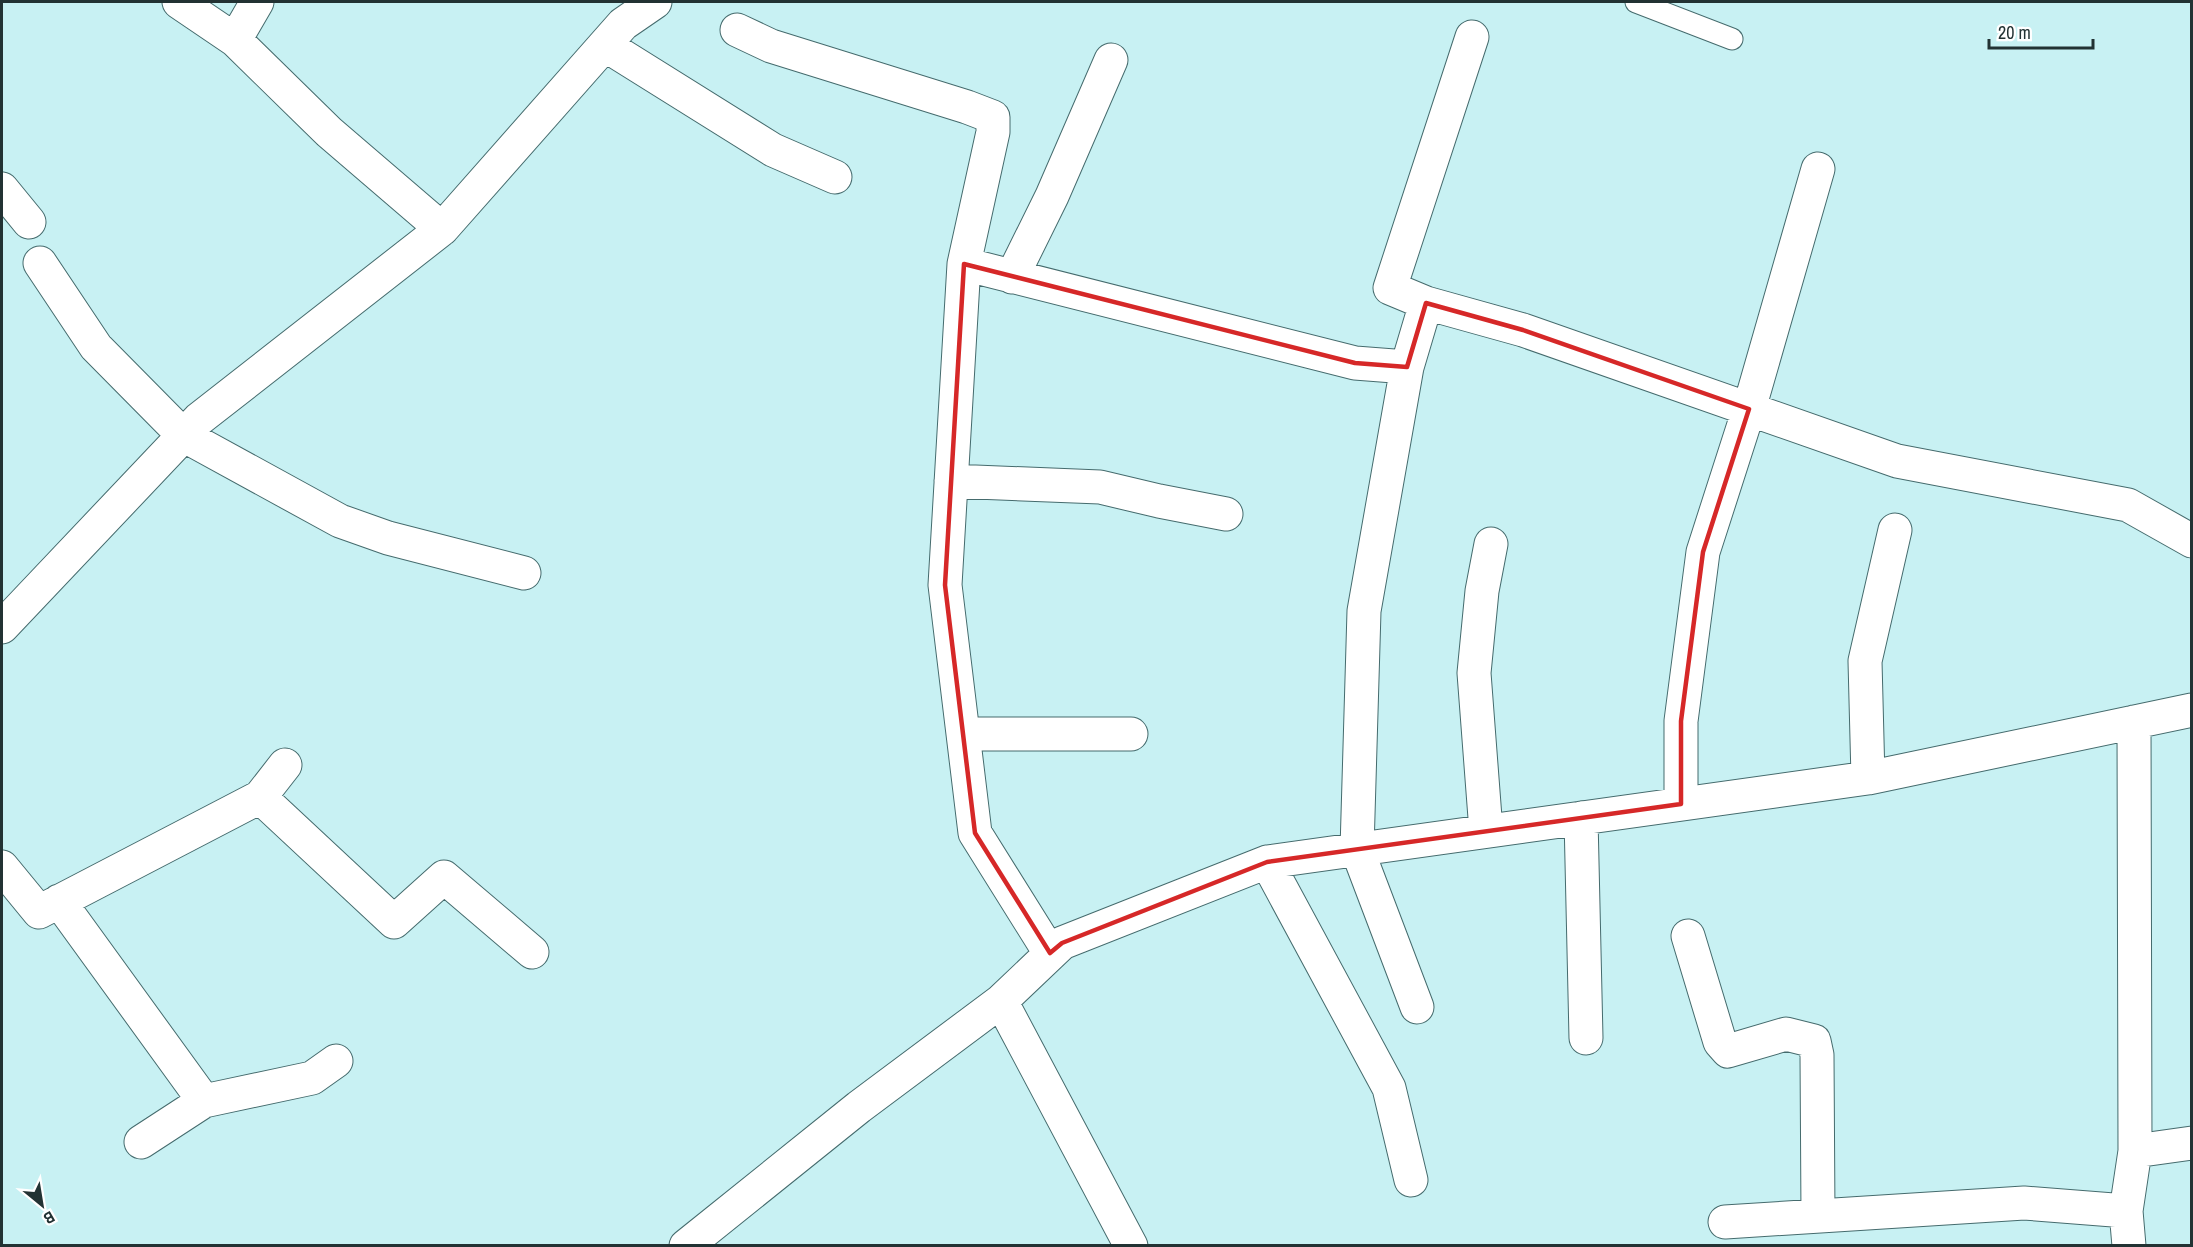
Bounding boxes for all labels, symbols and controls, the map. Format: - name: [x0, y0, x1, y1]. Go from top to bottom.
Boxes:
- scale bar: [1989, 12, 2092, 50]
- text: 20 m: [1998, 20, 2031, 45]
- north arrow: [12, 1175, 72, 1235]
- text: B: [40, 1206, 59, 1230]

